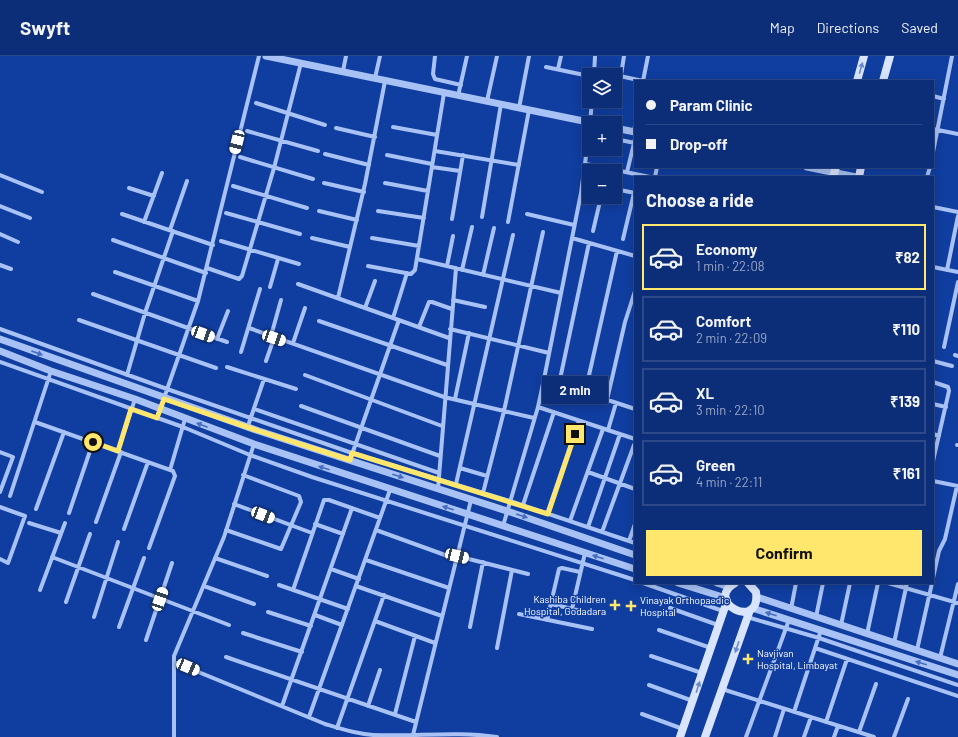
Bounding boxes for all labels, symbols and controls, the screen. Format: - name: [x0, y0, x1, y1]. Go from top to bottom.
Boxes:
- text: Swyft: [20, 16, 70, 39]
- text: Map: [770, 19, 795, 36]
- text: Directions: [817, 19, 879, 36]
- text: Saved: [901, 19, 938, 36]
- one-way arrow: [858, 62, 864, 74]
- map controls: [582, 68, 622, 204]
- button: layers: [582, 68, 622, 108]
- text: Param Clinic: [670, 96, 753, 114]
- button: +: [582, 116, 622, 156]
- car: [228, 129, 246, 155]
- text: Drop-off: [670, 135, 728, 153]
- button: −: [582, 164, 622, 204]
- text: Choose a ride: [646, 189, 754, 211]
- icon: car: [648, 239, 684, 275]
- text: Economy: [696, 240, 757, 258]
- text: ₹82: [895, 248, 920, 266]
- text: 1 min · 22:08: [696, 258, 765, 274]
- icon: car: [648, 311, 684, 347]
- text: Comfort: [696, 312, 751, 330]
- text: ₹110: [892, 320, 920, 338]
- car: [190, 324, 216, 344]
- car: [261, 329, 287, 347]
- text: 2 min · 22:09: [696, 330, 767, 346]
- one-way arrow: [31, 350, 43, 356]
- callout: 2 min: [542, 376, 608, 404]
- text: 2 min: [559, 382, 591, 398]
- icon: car: [648, 383, 684, 419]
- text: XL: [696, 384, 714, 402]
- text: ₹139: [890, 392, 920, 410]
- text: 3 min · 22:10: [696, 402, 765, 418]
- one-way arrow: [195, 421, 207, 427]
- route end: [566, 425, 584, 443]
- route start: [84, 433, 102, 451]
- icon: car: [648, 455, 684, 491]
- text: Green: [696, 456, 735, 474]
- text: ₹161: [893, 464, 920, 482]
- one-way arrow: [318, 465, 330, 471]
- one-way arrow: [393, 473, 405, 479]
- text: 4 min · 22:11: [696, 474, 762, 490]
- car: [250, 505, 276, 525]
- one-way arrow: [441, 505, 453, 511]
- one-way arrow: [516, 514, 528, 520]
- button: Confirm: [646, 530, 922, 576]
- car: [444, 547, 470, 565]
- one-way arrow: [592, 554, 604, 560]
- car: [150, 586, 170, 612]
- place label: Kashiba Children Hospital, Godadara: [524, 593, 606, 617]
- place label: Vinayak Orthopaedic Hospital: [640, 594, 729, 618]
- marker: Kashiba Children Hospital, Godadara: [609, 599, 621, 611]
- marker: Vinayak Orthopaedic Hospital: [625, 600, 637, 612]
- one-way arrow: [764, 610, 776, 616]
- one-way arrow: [734, 641, 740, 653]
- place label: Navjivan Hospital, Limbayat: [757, 647, 838, 671]
- marker: Navjivan Hospital, Limbayat: [742, 653, 754, 665]
- car: [175, 657, 201, 677]
- one-way arrow: [915, 660, 927, 666]
- one-way arrow: [695, 681, 701, 693]

